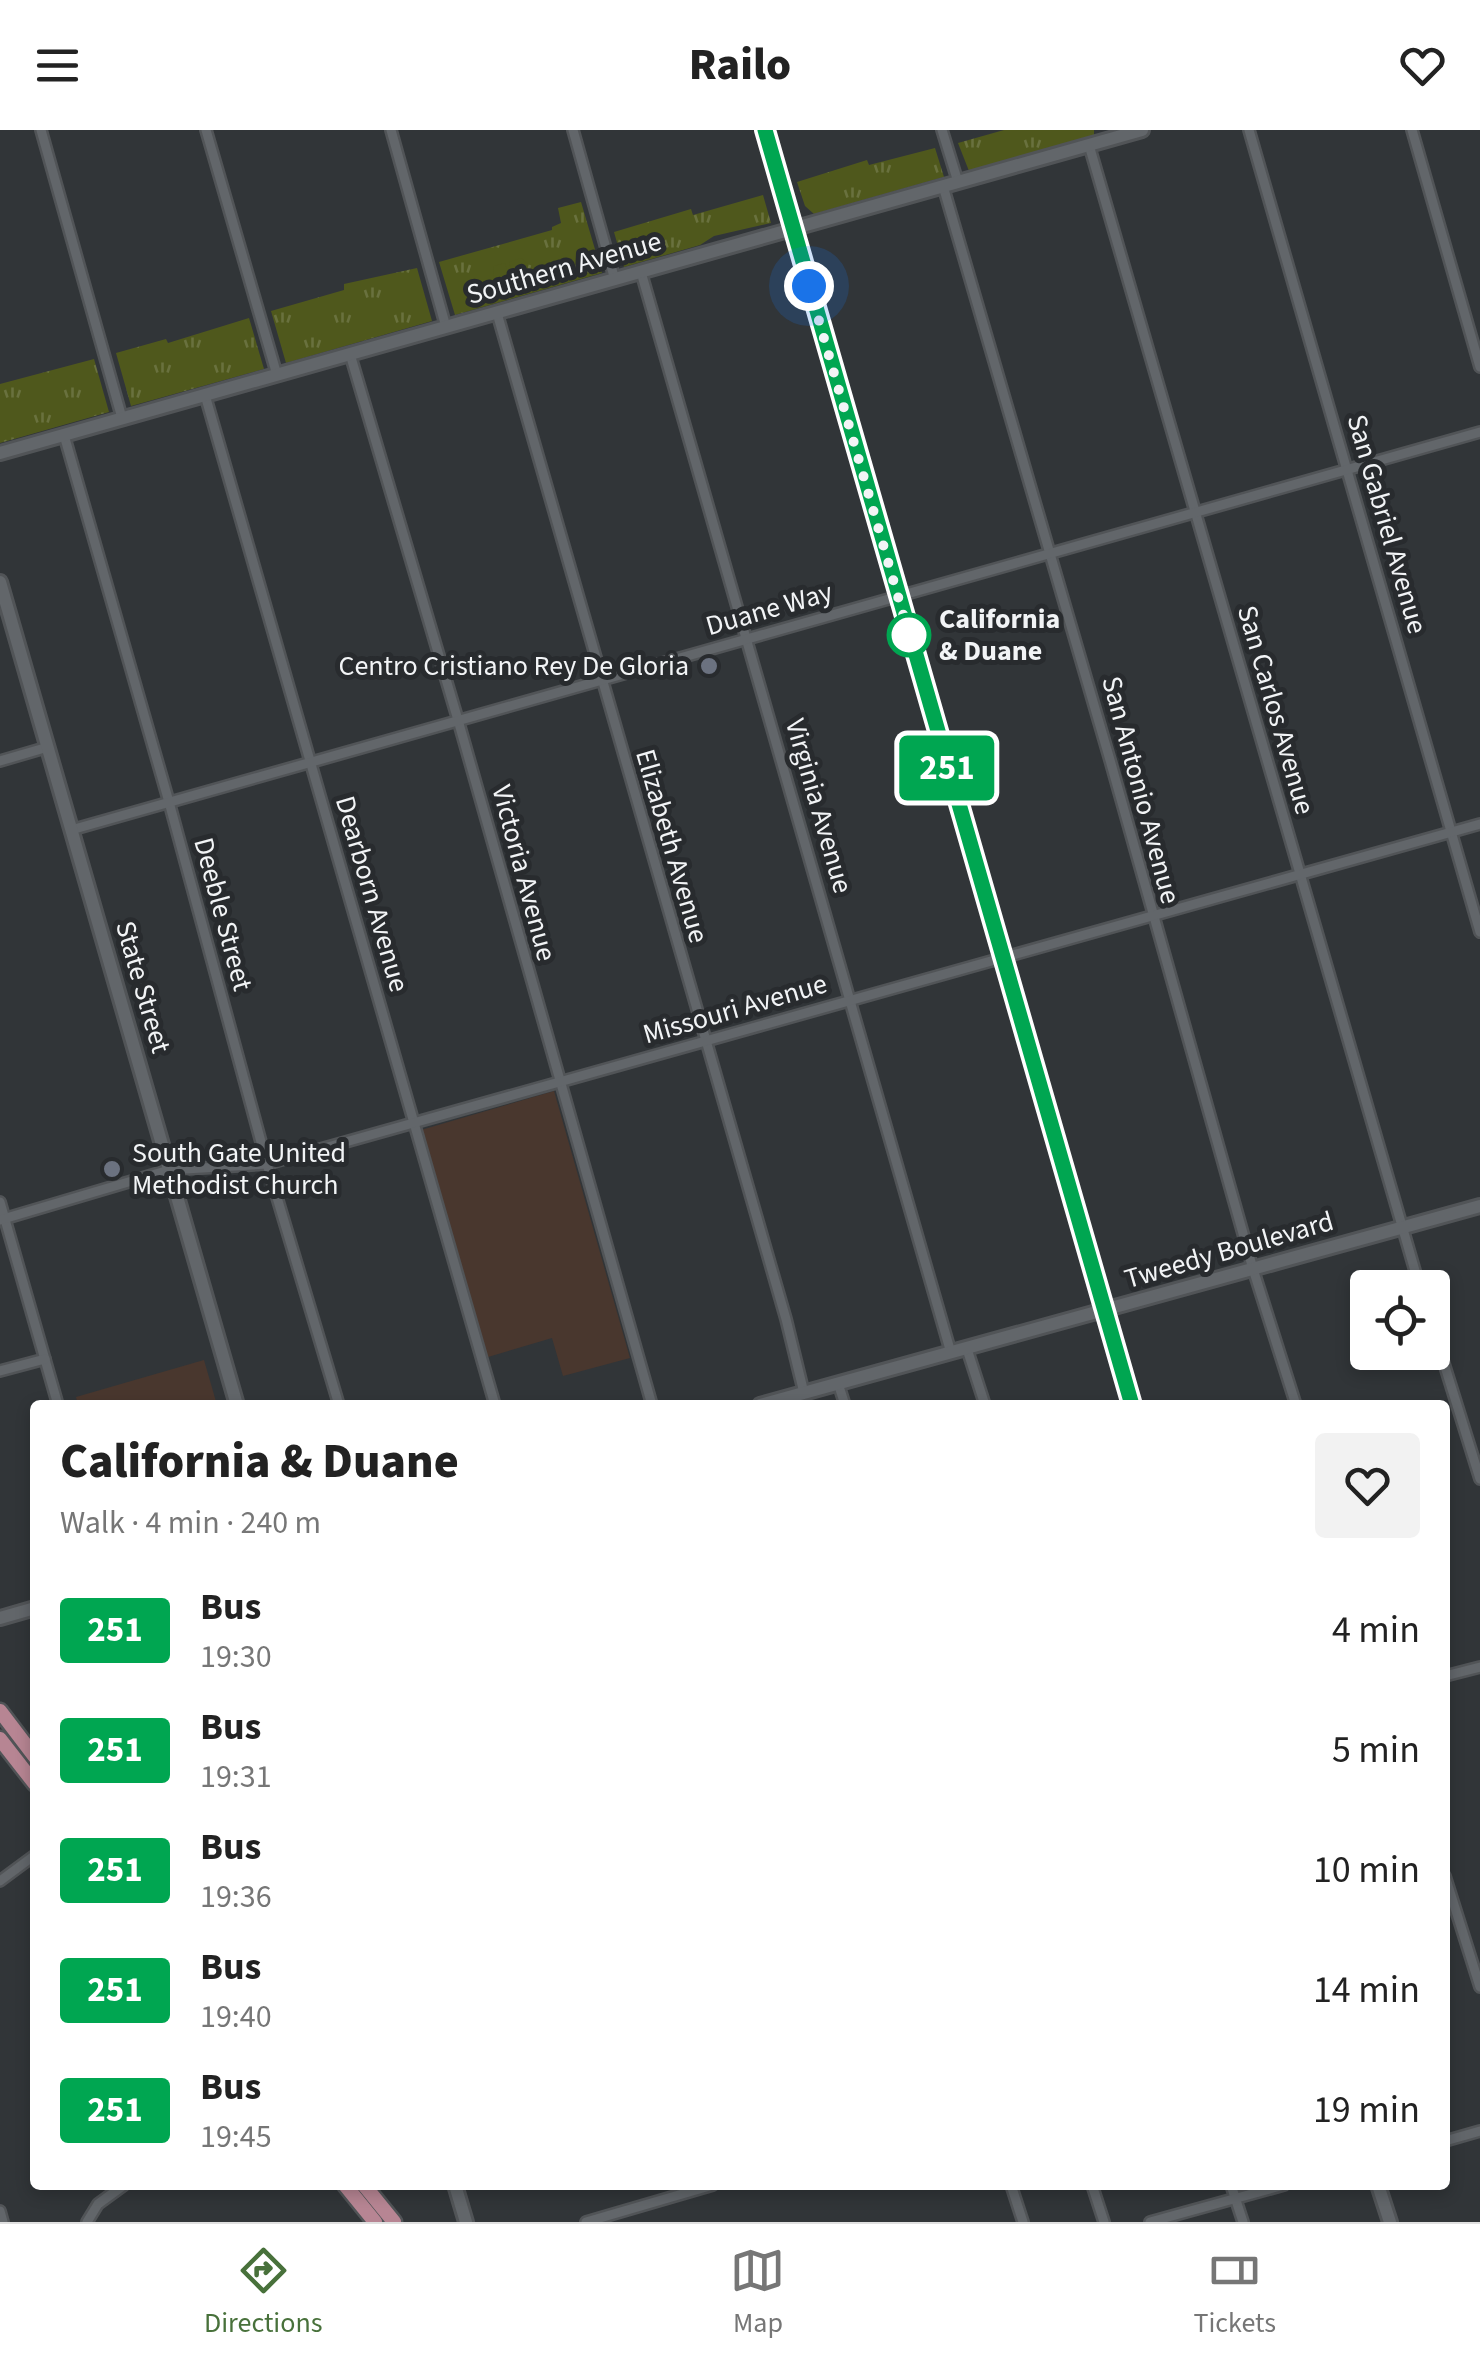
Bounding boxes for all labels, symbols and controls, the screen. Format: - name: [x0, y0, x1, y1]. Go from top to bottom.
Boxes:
- text: Railo: [689, 33, 791, 97]
- icon: menu: [30, 38, 85, 93]
- icon: heart: [1395, 38, 1450, 93]
- street label: Southern Avenue: [462, 221, 666, 315]
- your location: [784, 261, 834, 311]
- street label: San Gabriel Avenue: [1337, 410, 1437, 638]
- street label: Duane Way: [701, 572, 837, 646]
- place label: California & Duane: [939, 599, 1060, 671]
- street label: San Carlos Avenue: [1227, 601, 1325, 819]
- marker: California & Duane: [888, 614, 930, 656]
- place label: Centro Cristiano Rey De Gloria: [338, 646, 689, 686]
- marker: Centro Cristiano Rey De Gloria: [698, 655, 720, 677]
- street label: San Antonio Avenue: [1091, 672, 1191, 908]
- street label: Virginia Avenue: [775, 714, 863, 898]
- line badge: 251: [890, 736, 1004, 800]
- text: 251: [919, 743, 975, 793]
- street label: Elizabeth Avenue: [625, 744, 719, 948]
- street label: Victoria Avenue: [481, 781, 567, 965]
- street label: Dearborn Avenue: [325, 791, 419, 997]
- street label: Deeble Street: [183, 833, 263, 996]
- street label: State Street: [105, 916, 181, 1058]
- street label: Missouri Avenue: [638, 964, 832, 1054]
- place label: South Gate United Methodist Church: [132, 1133, 346, 1205]
- marker: South Gate United Methodist Church: [101, 1158, 123, 1180]
- street label: Tweedy Boulevard: [1120, 1201, 1338, 1299]
- map controls: [1350, 1270, 1450, 1370]
- button: locate: [1350, 1270, 1450, 1370]
- text: California & Duane: [60, 1428, 459, 1496]
- button: heart: [1315, 1433, 1420, 1538]
- text: Walk · 4 min · 240 m: [60, 1500, 321, 1546]
- text: Bus: [200, 1580, 261, 1634]
- text: 4 min: [1332, 1603, 1420, 1657]
- text: 251: [87, 1605, 143, 1655]
- text: 19:30: [200, 1634, 272, 1680]
- text: Bus: [200, 1700, 261, 1754]
- text: 5 min: [1332, 1723, 1420, 1777]
- text: 251: [87, 1725, 143, 1775]
- text: 19:31: [200, 1754, 272, 1800]
- text: Bus: [200, 1820, 261, 1874]
- text: 10 min: [1313, 1843, 1420, 1897]
- text: 251: [87, 1845, 143, 1895]
- text: 19:36: [200, 1874, 272, 1920]
- text: Bus: [200, 1940, 261, 1994]
- text: 14 min: [1313, 1963, 1420, 2017]
- text: 251: [87, 1965, 143, 2015]
- text: 19:40: [200, 1994, 272, 2040]
- text: Bus: [200, 2060, 261, 2114]
- text: 19 min: [1313, 2083, 1420, 2137]
- text: 251: [87, 2085, 143, 2135]
- text: 19:45: [200, 2114, 272, 2160]
- tab: Directions: [204, 2243, 322, 2343]
- tab: Map: [730, 2243, 785, 2343]
- tab: Tickets: [1193, 2243, 1276, 2343]

